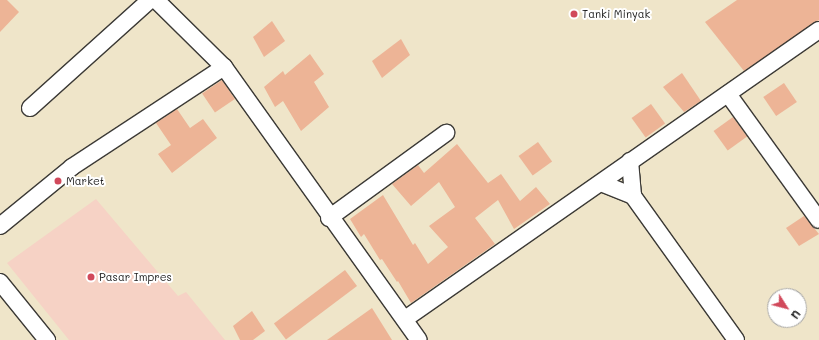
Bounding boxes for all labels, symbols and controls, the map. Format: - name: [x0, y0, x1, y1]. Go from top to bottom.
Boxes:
- place label: Tanki Minyak: [582, 7, 650, 21]
- marker: Tanki Minyak: [569, 9, 579, 19]
- place label: Market: [66, 174, 105, 188]
- marker: Market: [53, 176, 63, 186]
- place label: Pasar Impres: [99, 270, 172, 284]
- marker: Pasar Impres: [86, 272, 96, 282]
- north arrow: [767, 288, 807, 328]
- text: U: [788, 307, 805, 322]

